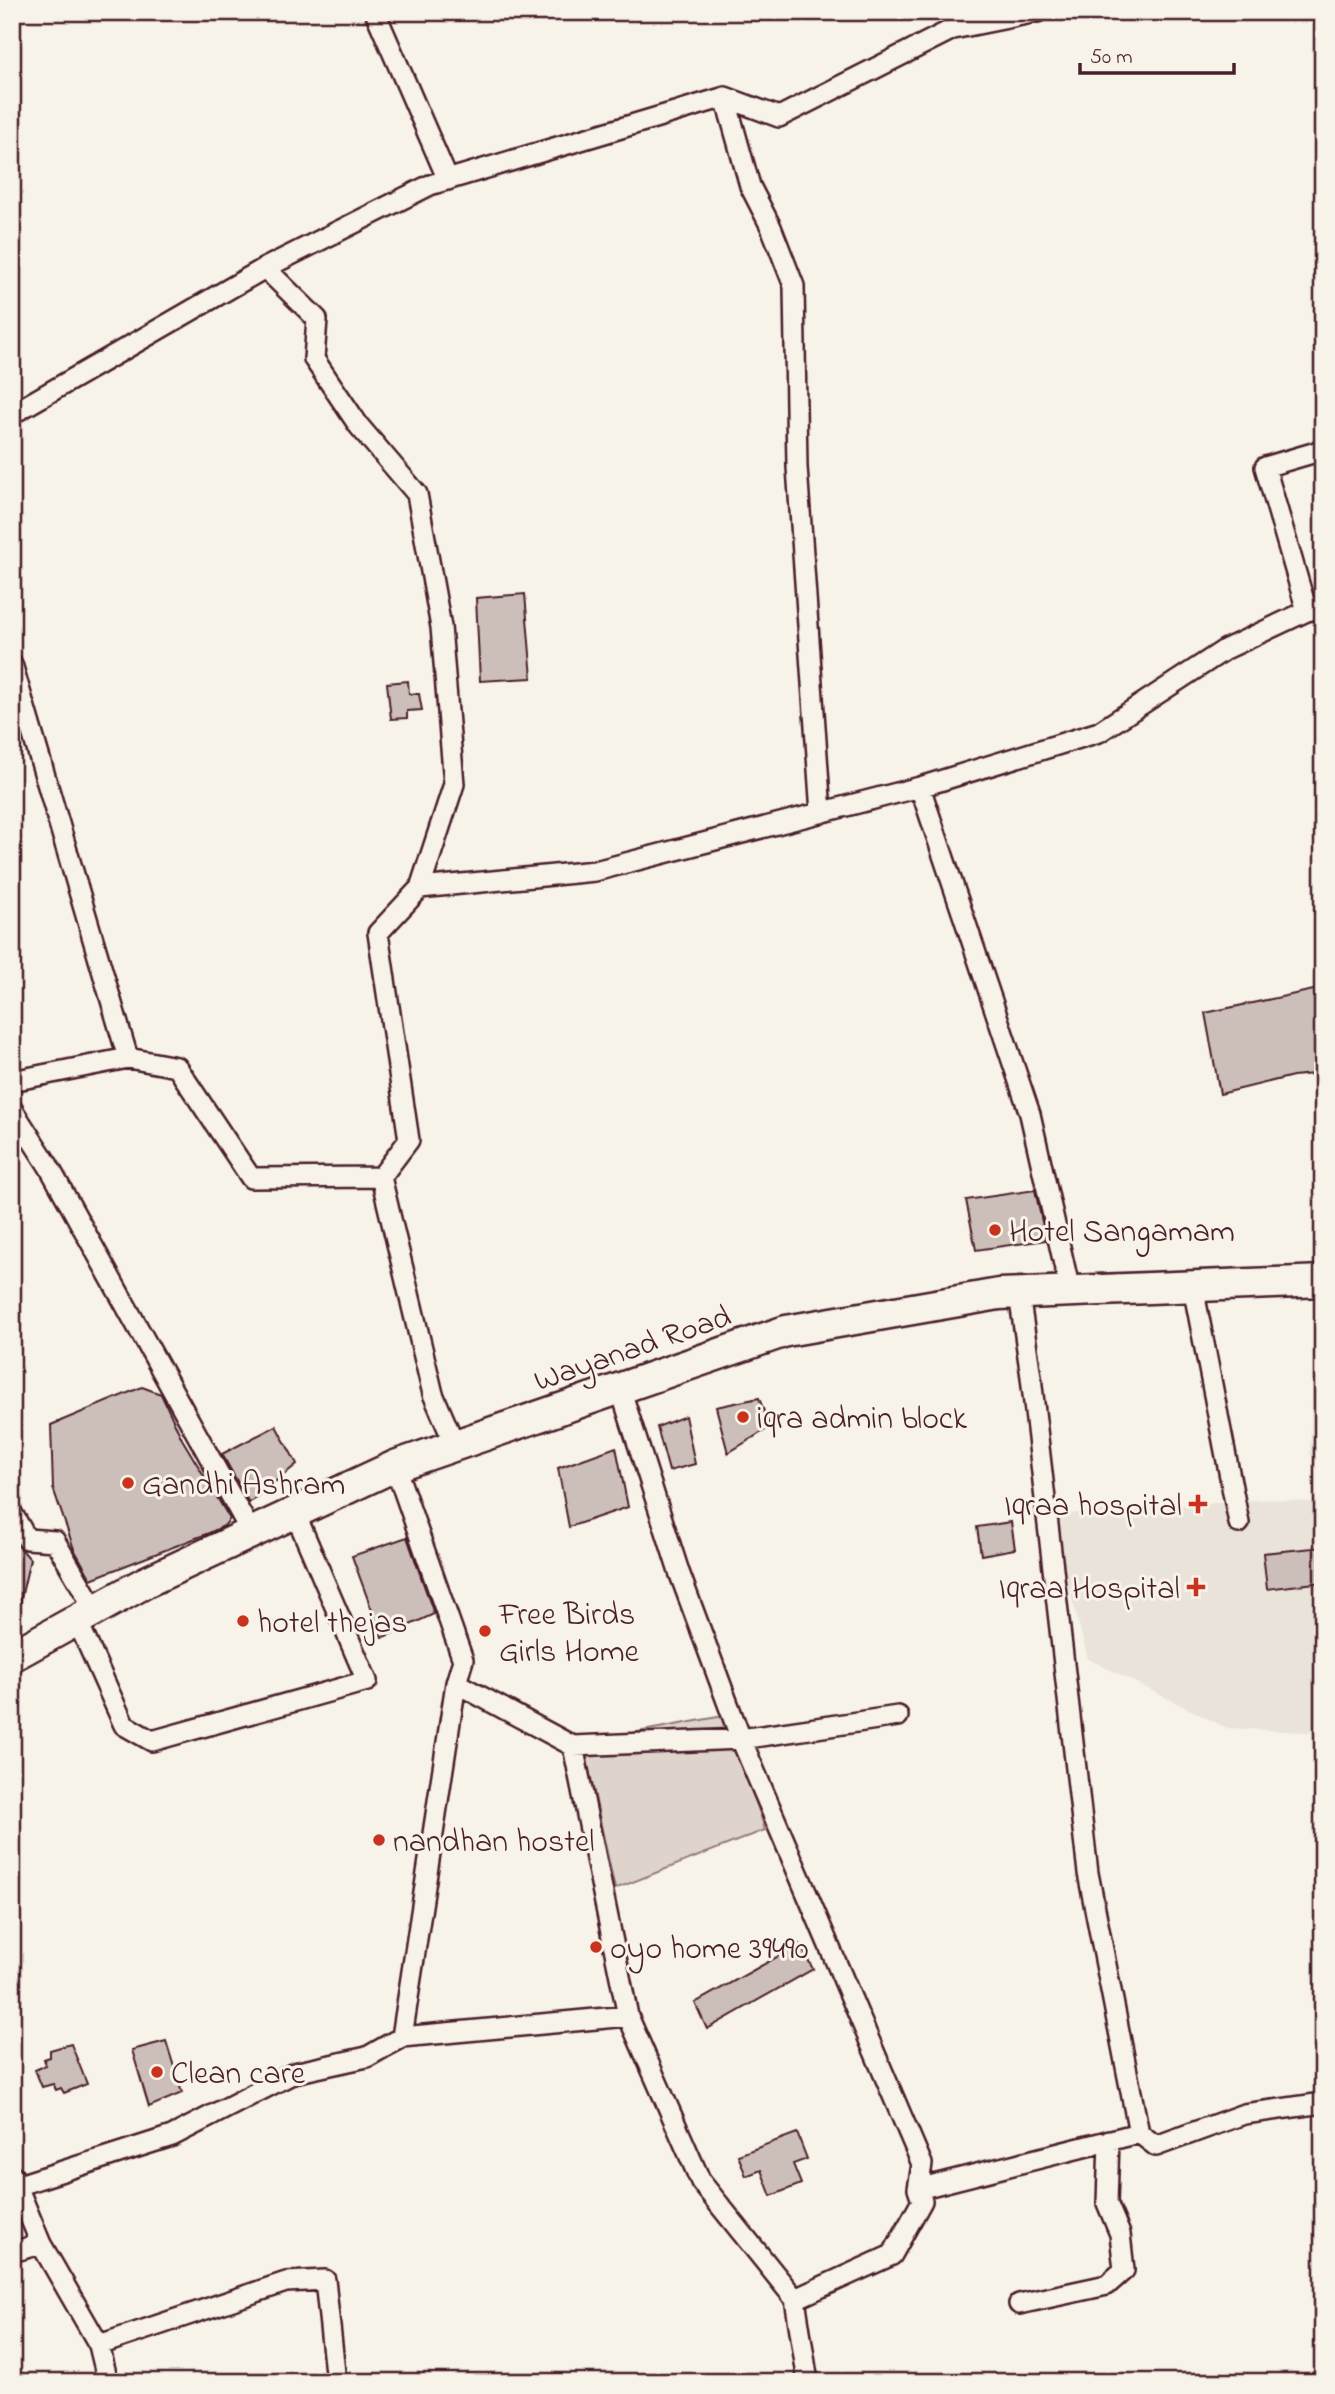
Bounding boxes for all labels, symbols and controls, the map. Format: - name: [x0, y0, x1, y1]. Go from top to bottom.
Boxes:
- scale bar: [1080, 32, 1234, 76]
- text: 50 m: [1090, 43, 1133, 73]
- place label: Hotel Sangamam: [1009, 1210, 1235, 1257]
- marker: Hotel Sangamam: [987, 1222, 1003, 1238]
- street label: Wayanad Road: [528, 1295, 738, 1406]
- place label: iqra admin block: [757, 1397, 968, 1444]
- marker: iqra admin block: [735, 1409, 751, 1425]
- place label: Gandhi Ashram: [142, 1463, 345, 1510]
- marker: Gandhi Ashram: [120, 1475, 136, 1491]
- place label: Iqraa hospital: [1004, 1484, 1182, 1531]
- marker: Iqraa hospital: [1188, 1494, 1208, 1514]
- place label: Iqraa Hospital: [999, 1567, 1180, 1614]
- marker: Iqraa Hospital: [1186, 1577, 1206, 1597]
- place label: Free Birds Girls Home: [498, 1593, 639, 1677]
- place label: hotel thejas: [257, 1601, 408, 1648]
- marker: hotel thejas: [235, 1613, 251, 1629]
- marker: Free Birds Girls Home: [477, 1623, 493, 1639]
- place label: nandhan hostel: [393, 1820, 595, 1867]
- marker: nandhan hostel: [371, 1832, 387, 1848]
- place label: oyo home 39490: [610, 1927, 809, 1974]
- marker: oyo home 39490: [588, 1939, 604, 1955]
- place label: Clean care: [171, 2052, 306, 2099]
- marker: Clean care: [149, 2064, 165, 2080]

